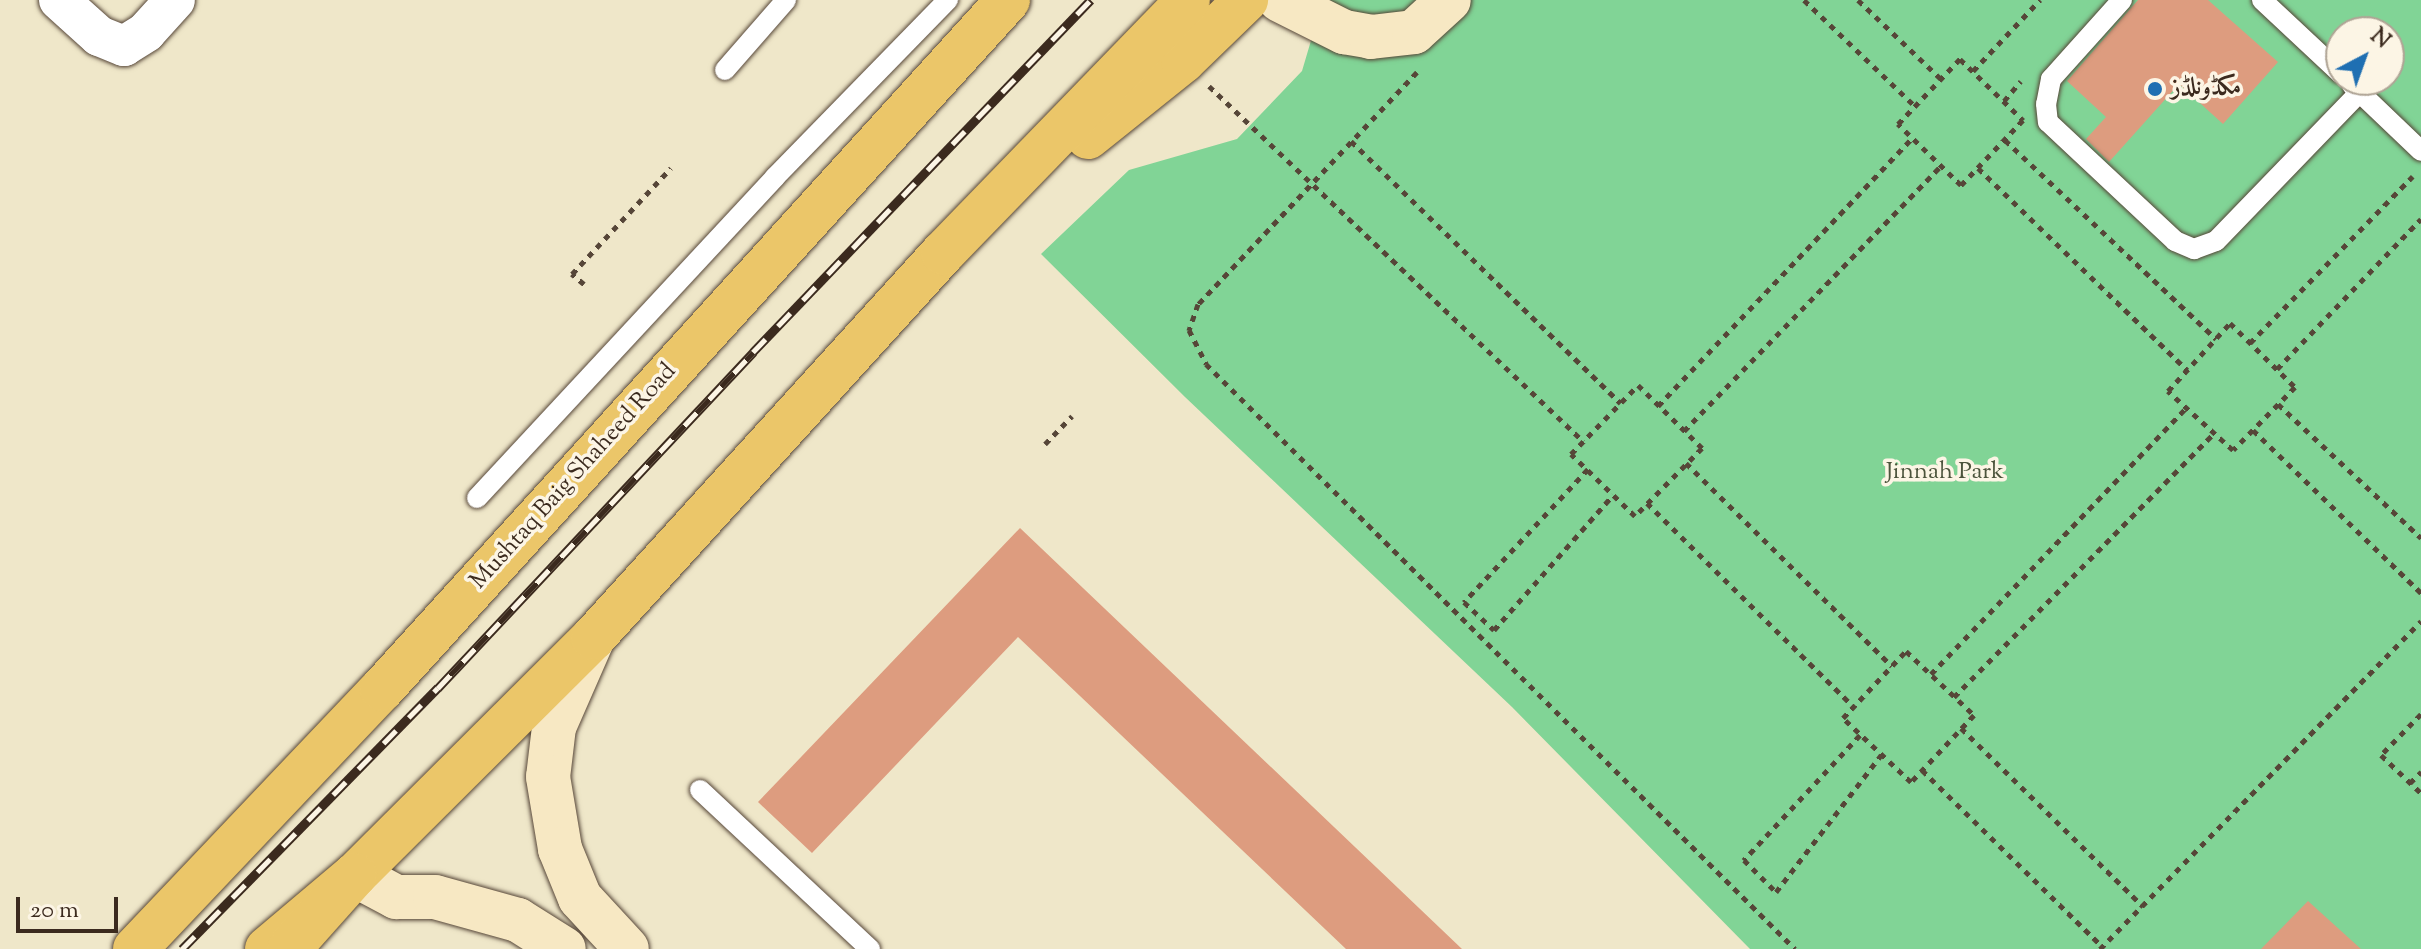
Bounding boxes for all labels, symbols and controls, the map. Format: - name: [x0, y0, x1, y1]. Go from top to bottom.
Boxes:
- north arrow: [2325, 16, 2405, 96]
- text: N: [2362, 22, 2397, 57]
- place label: مکڈونلڈز: [2171, 75, 2241, 103]
- marker: مکڈونلڈز: [2146, 80, 2164, 98]
- street label: Mushtaq Baig Shaheed Road: [465, 358, 683, 596]
- park label: Jinnah Park: [1886, 459, 2004, 487]
- scale bar: [20, 881, 122, 931]
- text: 20 m: [30, 894, 79, 928]

